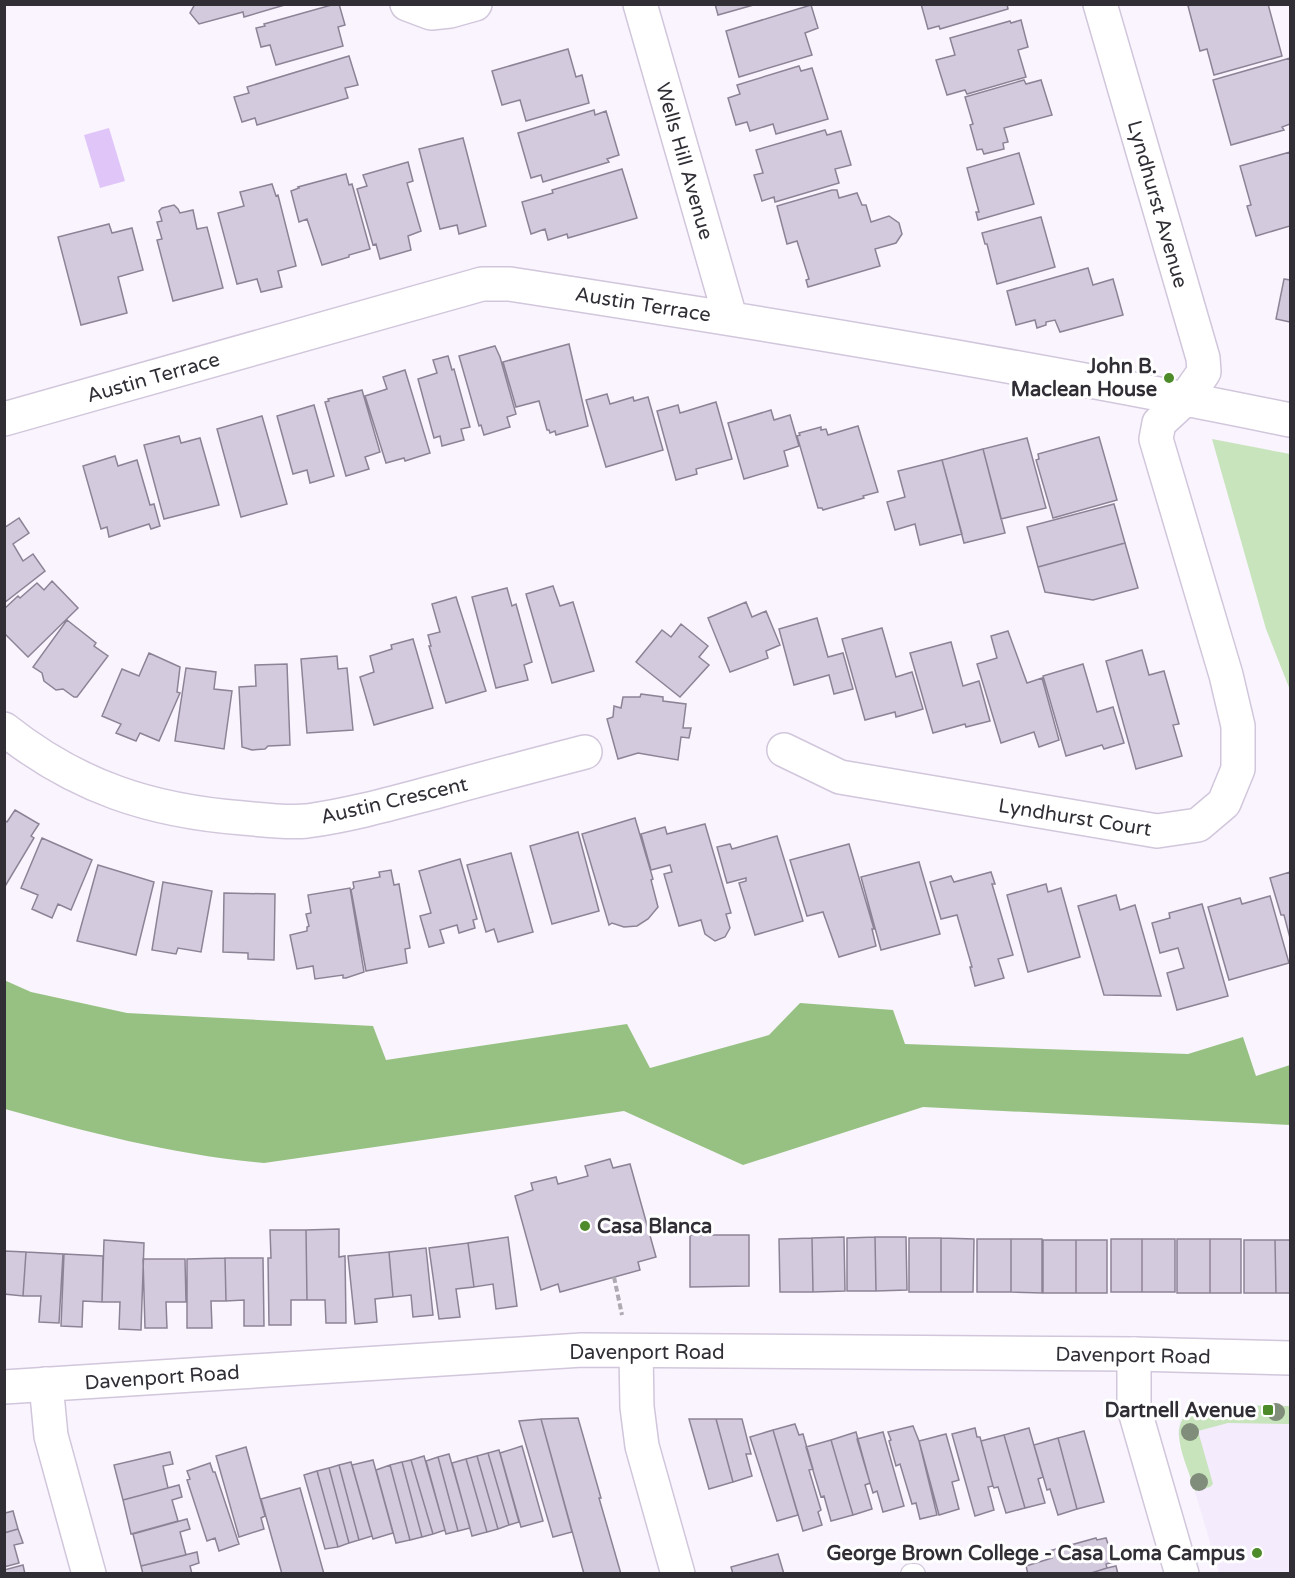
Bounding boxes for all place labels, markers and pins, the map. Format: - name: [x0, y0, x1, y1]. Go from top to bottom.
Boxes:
- place label: John B. Maclean House: [1011, 355, 1157, 402]
- marker: John B. Maclean House: [1162, 371, 1176, 385]
- place label: Casa Blanca: [597, 1215, 712, 1239]
- marker: Casa Blanca: [578, 1219, 592, 1233]
- place label: Dartnell Avenue: [1104, 1399, 1256, 1423]
- marker: Dartnell Avenue: [1261, 1403, 1275, 1417]
- place label: George Brown College - Casa Loma Campus: [826, 1542, 1245, 1566]
- marker: George Brown College - Casa Loma Campus: [1250, 1546, 1264, 1560]

